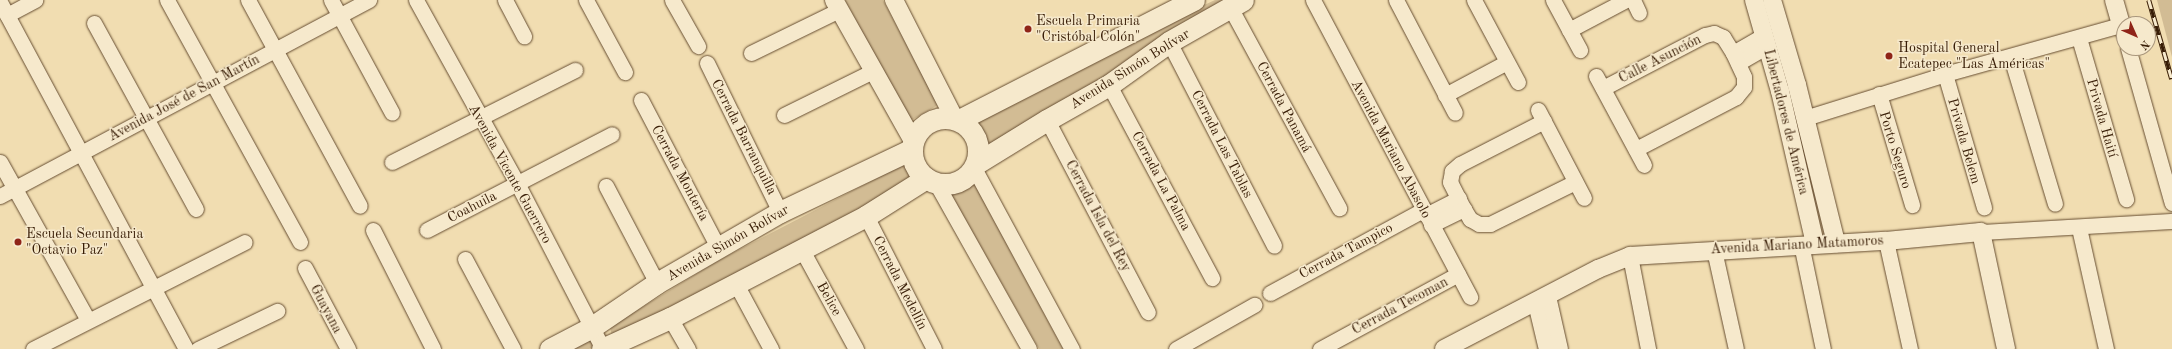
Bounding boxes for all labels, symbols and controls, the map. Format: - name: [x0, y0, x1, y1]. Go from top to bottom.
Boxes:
- place label: Escuela Primaria "Cristóbal Colón": [1036, 13, 1140, 46]
- north arrow: [2116, 16, 2156, 56]
- marker: Escuela Primaria "Cristóbal Colón": [1023, 24, 1033, 34]
- street label: Avenida Simón Bolívar: [1067, 25, 1193, 113]
- street label: Calle Asunción: [1616, 31, 1704, 87]
- text: N: [2137, 37, 2151, 51]
- place label: Hospital General Ecatepec "Las Américas": [1898, 40, 2050, 72]
- street label: Libertadores de América: [1760, 48, 1812, 196]
- marker: Hospital General Ecatepec "Las Américas": [1883, 50, 1895, 62]
- street label: Avenida José de San Martín: [106, 51, 262, 145]
- street label: Cerrada Panamá: [1253, 59, 1315, 155]
- street label: Cerrada Barranquilla: [708, 76, 780, 198]
- street label: Avenida Mariano Abasolo: [1347, 77, 1435, 221]
- street label: Privada Haití: [2083, 77, 2121, 159]
- street label: Cerrada Las Tablas: [1188, 87, 1256, 201]
- street label: Privada Belem: [1944, 96, 1984, 186]
- street label: Avenida Vicente Guerrero: [465, 102, 555, 246]
- street label: Porto Seguro: [1875, 109, 1915, 191]
- street label: Cerrada Montería: [648, 122, 712, 224]
- street label: Cerrada La Palma: [1128, 128, 1194, 234]
- street label: Cerrada Isla del Rey: [1061, 157, 1135, 275]
- street label: Coahuila: [445, 188, 499, 226]
- street label: Avenida Simón Bolívar: [664, 201, 792, 285]
- street label: Cerrada Tampico: [1296, 219, 1396, 283]
- place label: Escuela Secundaria "Octavio Paz": [26, 226, 143, 258]
- street label: Avenida Mariano Matamoros: [1710, 232, 1884, 258]
- street label: Cerrada Medellín: [869, 233, 931, 333]
- marker: Escuela Secundaria "Octavio Paz": [13, 237, 23, 247]
- street label: Cerrada Tecoman: [1349, 274, 1451, 338]
- street label: Belice: [813, 279, 845, 319]
- street label: Guayana: [306, 282, 346, 336]

